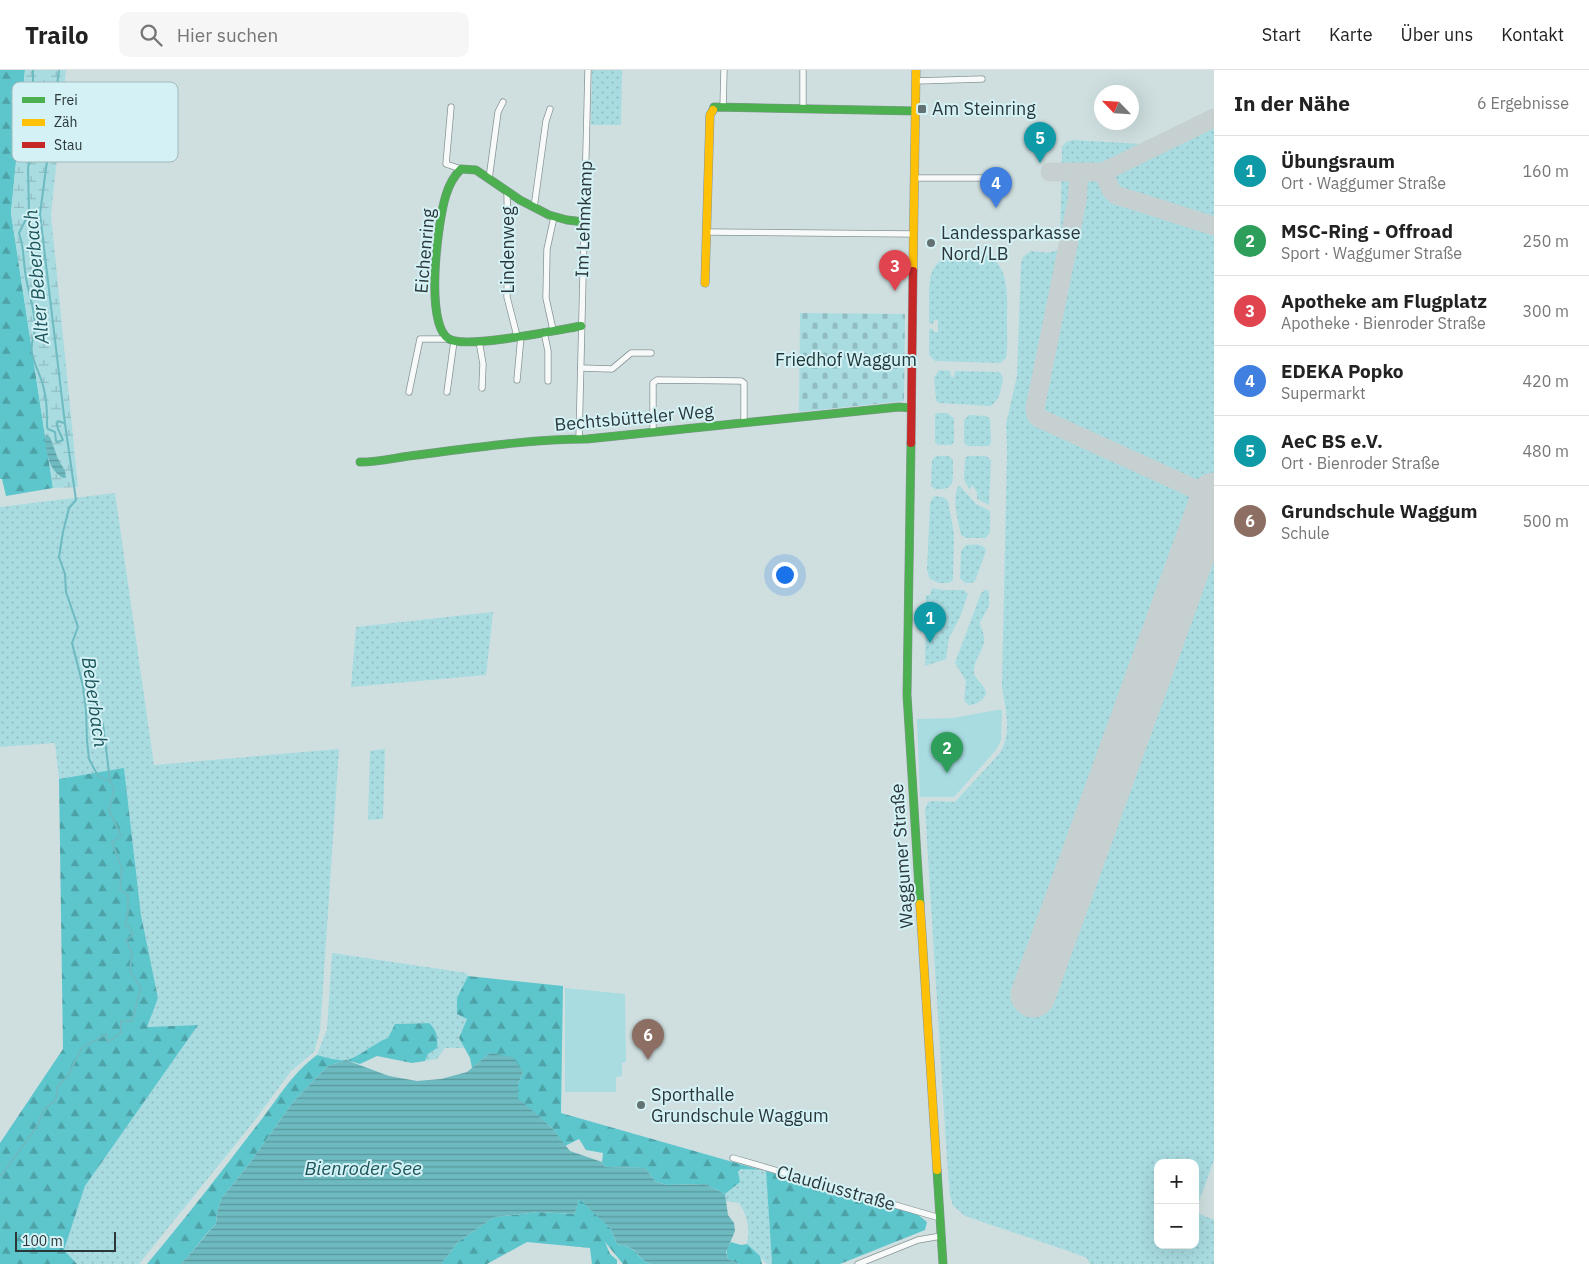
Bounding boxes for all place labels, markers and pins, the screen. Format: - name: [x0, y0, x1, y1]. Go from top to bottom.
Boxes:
- place label: Am Steinring: [932, 97, 1036, 120]
- marker: Am Steinring: [916, 103, 928, 115]
- pin: 5: [1024, 122, 1056, 163]
- pin: 4: [980, 167, 1012, 208]
- place label: Landessparkasse Nord/LB: [941, 221, 1081, 265]
- marker: Landessparkasse Nord/LB: [925, 237, 937, 249]
- pin: 3: [879, 250, 911, 291]
- pin: 1: [914, 602, 946, 643]
- pin: 2: [931, 732, 963, 773]
- pin: 6: [632, 1019, 664, 1060]
- place label: Sporthalle Grundschule Waggum: [651, 1083, 829, 1127]
- marker: Sporthalle Grundschule Waggum: [635, 1099, 647, 1111]

